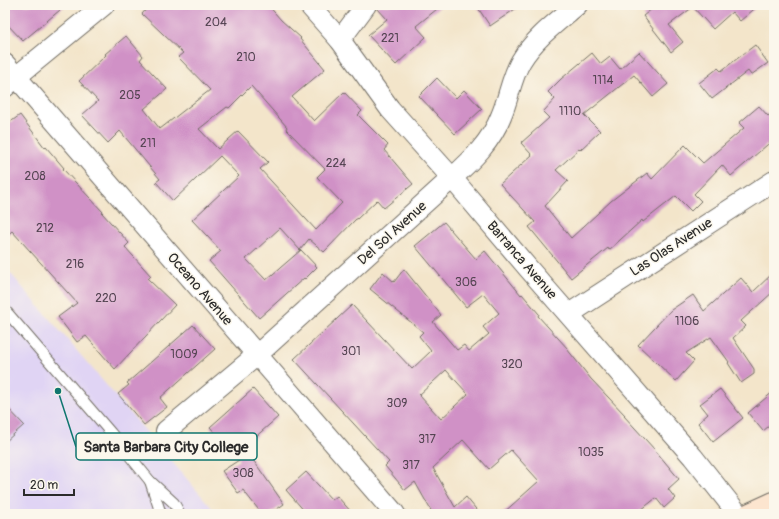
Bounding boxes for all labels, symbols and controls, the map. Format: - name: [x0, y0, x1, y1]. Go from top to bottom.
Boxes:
- house number: 204: [205, 15, 227, 30]
- house number: 221: [381, 31, 399, 46]
- house number: 210: [236, 50, 256, 65]
- house number: 1114: [592, 73, 614, 88]
- house number: 205: [119, 88, 141, 103]
- house number: 1110: [559, 104, 581, 119]
- house number: 211: [140, 136, 156, 151]
- house number: 224: [326, 156, 346, 171]
- house number: 208: [25, 169, 45, 184]
- street label: Del Sol Avenue: [354, 197, 430, 268]
- street label: Las Olas Avenue: [627, 214, 715, 280]
- street label: Barranca Avenue: [483, 217, 561, 303]
- house number: 212: [36, 221, 54, 236]
- street label: Oceano Avenue: [164, 249, 236, 329]
- house number: 216: [66, 257, 84, 272]
- house number: 306: [455, 275, 477, 290]
- house number: 220: [95, 291, 117, 306]
- house number: 1106: [675, 314, 699, 329]
- house number: 301: [341, 344, 361, 359]
- house number: 1009: [170, 347, 198, 362]
- house number: 320: [501, 357, 523, 372]
- house number: 309: [386, 396, 408, 411]
- house number: 317: [418, 432, 437, 447]
- callout: Santa Barbara City College: [76, 433, 257, 460]
- text: Santa Barbara City College: [83, 438, 249, 457]
- house number: 1035: [578, 445, 604, 460]
- house number: 317: [402, 458, 421, 473]
- house number: 308: [233, 466, 253, 481]
- scale bar: [24, 471, 74, 497]
- text: 20 m: [30, 478, 59, 493]

